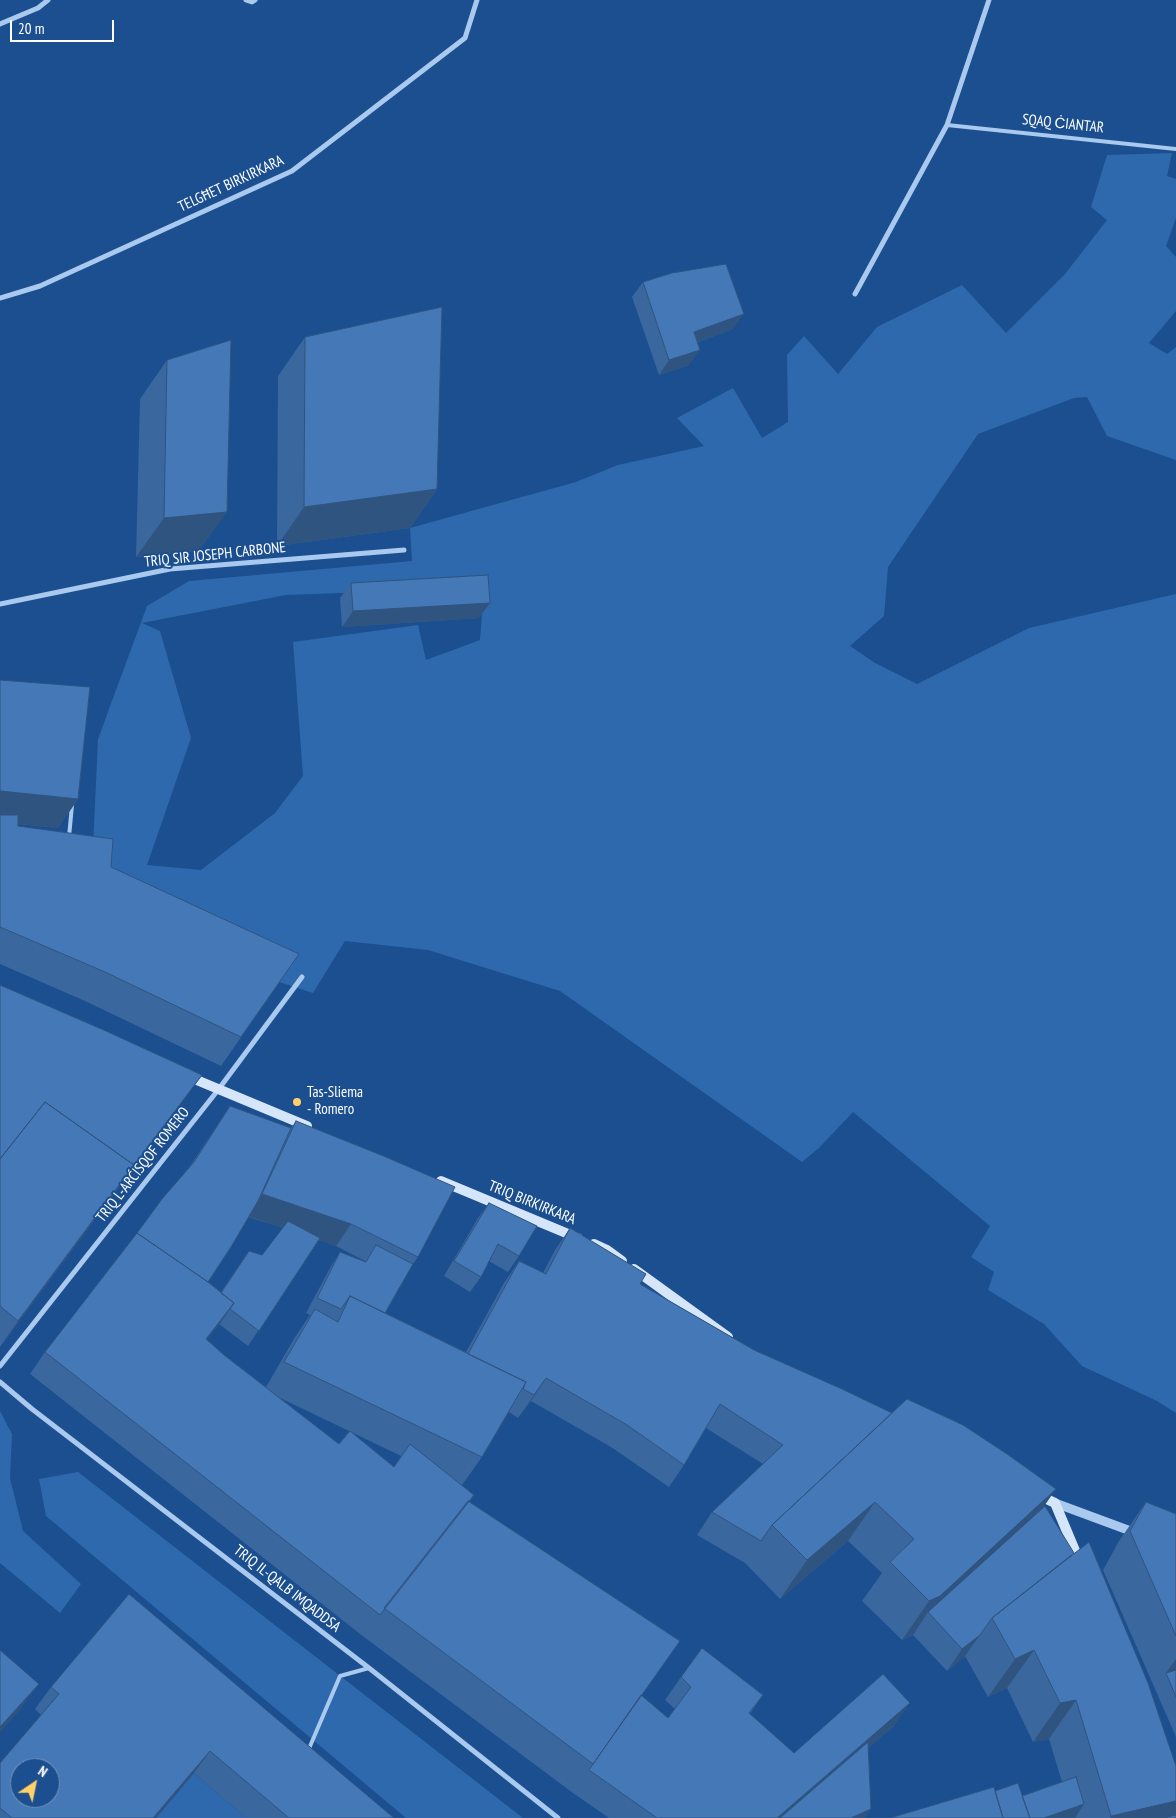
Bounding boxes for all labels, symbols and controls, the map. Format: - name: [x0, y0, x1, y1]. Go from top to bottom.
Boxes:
- scale bar: [12, 10, 116, 42]
- text: 20 m: [18, 19, 44, 38]
- street label: SQAQ ĊIANTAR: [1021, 111, 1105, 137]
- street label: TELGĦET BIRKIRKARA: [175, 152, 287, 216]
- street label: TRIQ SIR JOSEPH CARBONE: [143, 539, 287, 571]
- place label: Tas-Sliema - Romero: [307, 1084, 363, 1119]
- marker: Tas-Sliema - Romero: [291, 1096, 303, 1108]
- street label: TRIQ L-ARĆISQOF ROMERO: [93, 1104, 193, 1226]
- street label: TRIQ BIRKIRKARA: [486, 1177, 578, 1229]
- street label: TRIQ IL-QALB IMQADDSA: [230, 1542, 344, 1636]
- north arrow: [10, 1758, 60, 1808]
- text: N: [35, 1762, 51, 1781]

